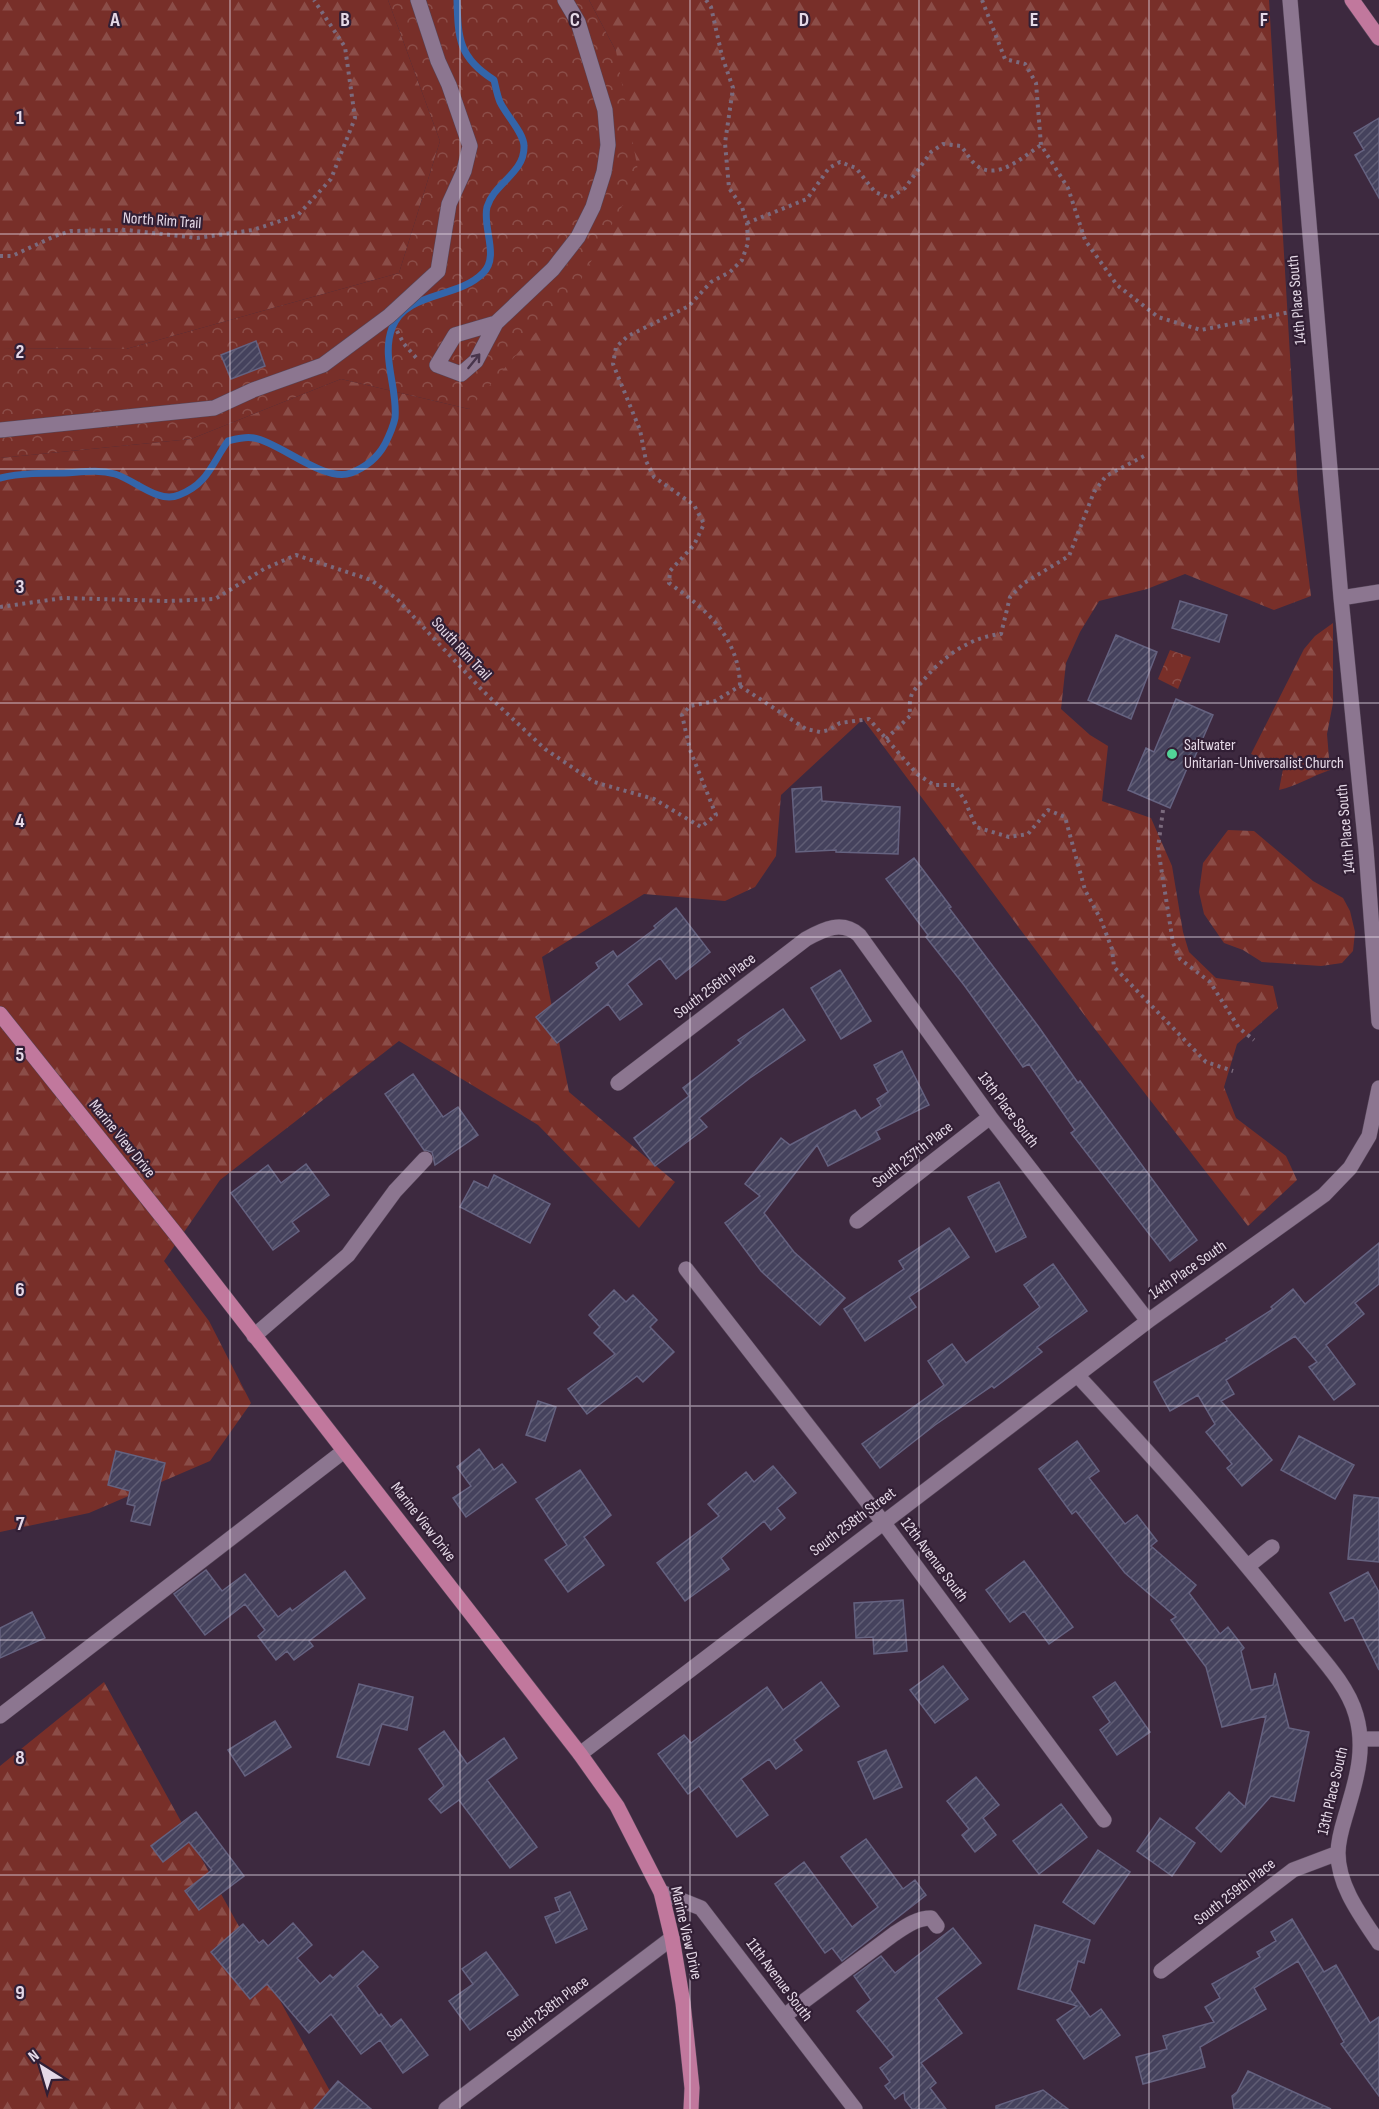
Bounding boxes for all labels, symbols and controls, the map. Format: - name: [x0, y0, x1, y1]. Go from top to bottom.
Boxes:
- text: A: [109, 8, 120, 32]
- text: B: [340, 8, 350, 32]
- text: C: [570, 8, 580, 32]
- text: D: [799, 8, 809, 32]
- text: E: [1030, 8, 1038, 32]
- text: F: [1260, 8, 1268, 32]
- text: 1: [16, 106, 24, 130]
- street label: North Rim Trail: [122, 209, 202, 233]
- street label: 14th Place South: [1284, 255, 1310, 345]
- text: 2: [16, 340, 24, 364]
- one-way arrow: [467, 353, 480, 369]
- text: 3: [16, 575, 25, 599]
- street label: South Rim Trail: [427, 613, 495, 685]
- place label: Saltwater Unitarian-Universalist Church: [1184, 736, 1344, 773]
- marker: Saltwater Unitarian-Universalist Church: [1165, 747, 1179, 761]
- street label: 14th Place South: [1333, 784, 1359, 874]
- text: 4: [15, 809, 25, 833]
- street label: South 256th Place: [670, 949, 760, 1023]
- text: 5: [16, 1043, 25, 1067]
- street label: 13th Place South: [973, 1068, 1043, 1152]
- street label: Marine View Drive: [85, 1096, 159, 1182]
- street label: South 257th Place: [869, 1118, 957, 1192]
- street label: 14th Place South: [1146, 1237, 1230, 1303]
- text: 6: [15, 1278, 25, 1302]
- street label: Marine View Drive: [386, 1479, 460, 1565]
- street label: South 258th Street: [806, 1483, 900, 1560]
- text: 7: [16, 1512, 25, 1536]
- street label: 12th Avenue South: [896, 1514, 972, 1606]
- street label: 13th Place South: [1314, 1745, 1352, 1837]
- text: 8: [15, 1746, 25, 1770]
- street label: South 259th Place: [1191, 1854, 1279, 1930]
- street label: Marine View Drive: [666, 1885, 706, 1981]
- street label: 11th Avenue South: [742, 1935, 816, 2025]
- street label: South 258th Place: [503, 1972, 593, 2046]
- text: 9: [15, 1981, 25, 2005]
- north arrow: [12, 2037, 72, 2097]
- text: N: [25, 2046, 43, 2066]

